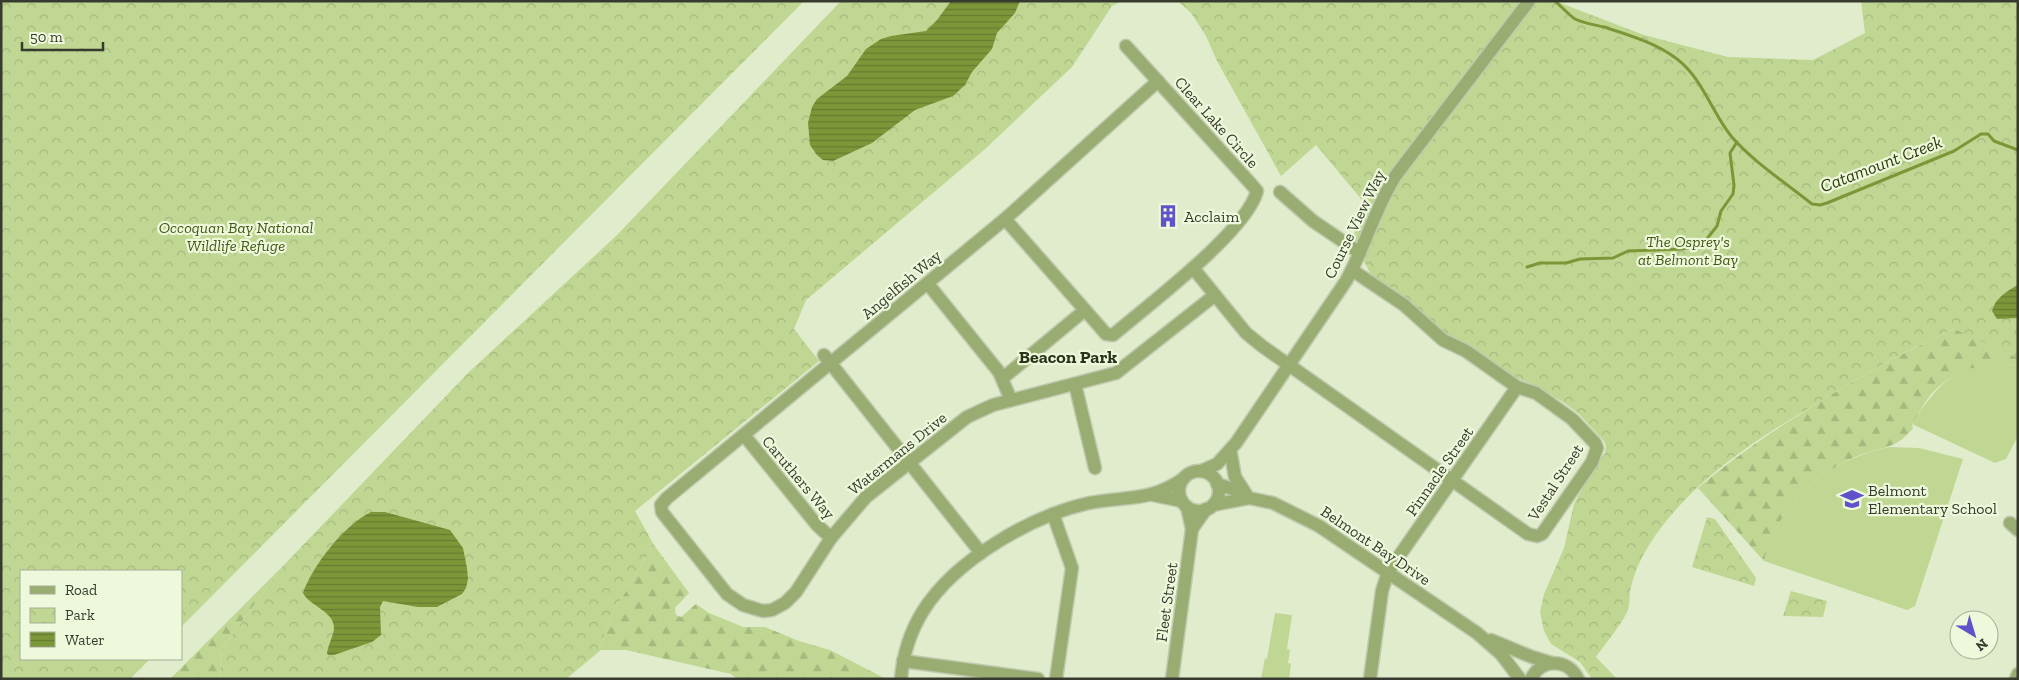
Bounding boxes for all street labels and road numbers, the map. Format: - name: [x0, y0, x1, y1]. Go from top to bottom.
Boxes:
- street label: Clear Lake Circle: [1171, 73, 1263, 172]
- street label: Course View Way: [1320, 166, 1389, 282]
- street label: Angelfish Way: [858, 245, 946, 323]
- street label: Watermans Drive: [844, 408, 950, 499]
- street label: Pinnacle Street: [1402, 423, 1477, 520]
- street label: Caruthers Way: [758, 432, 839, 523]
- street label: Vestal Street: [1523, 440, 1587, 525]
- street label: Belmont Bay Drive: [1317, 502, 1434, 589]
- street label: Fleet Street: [1152, 561, 1181, 643]

